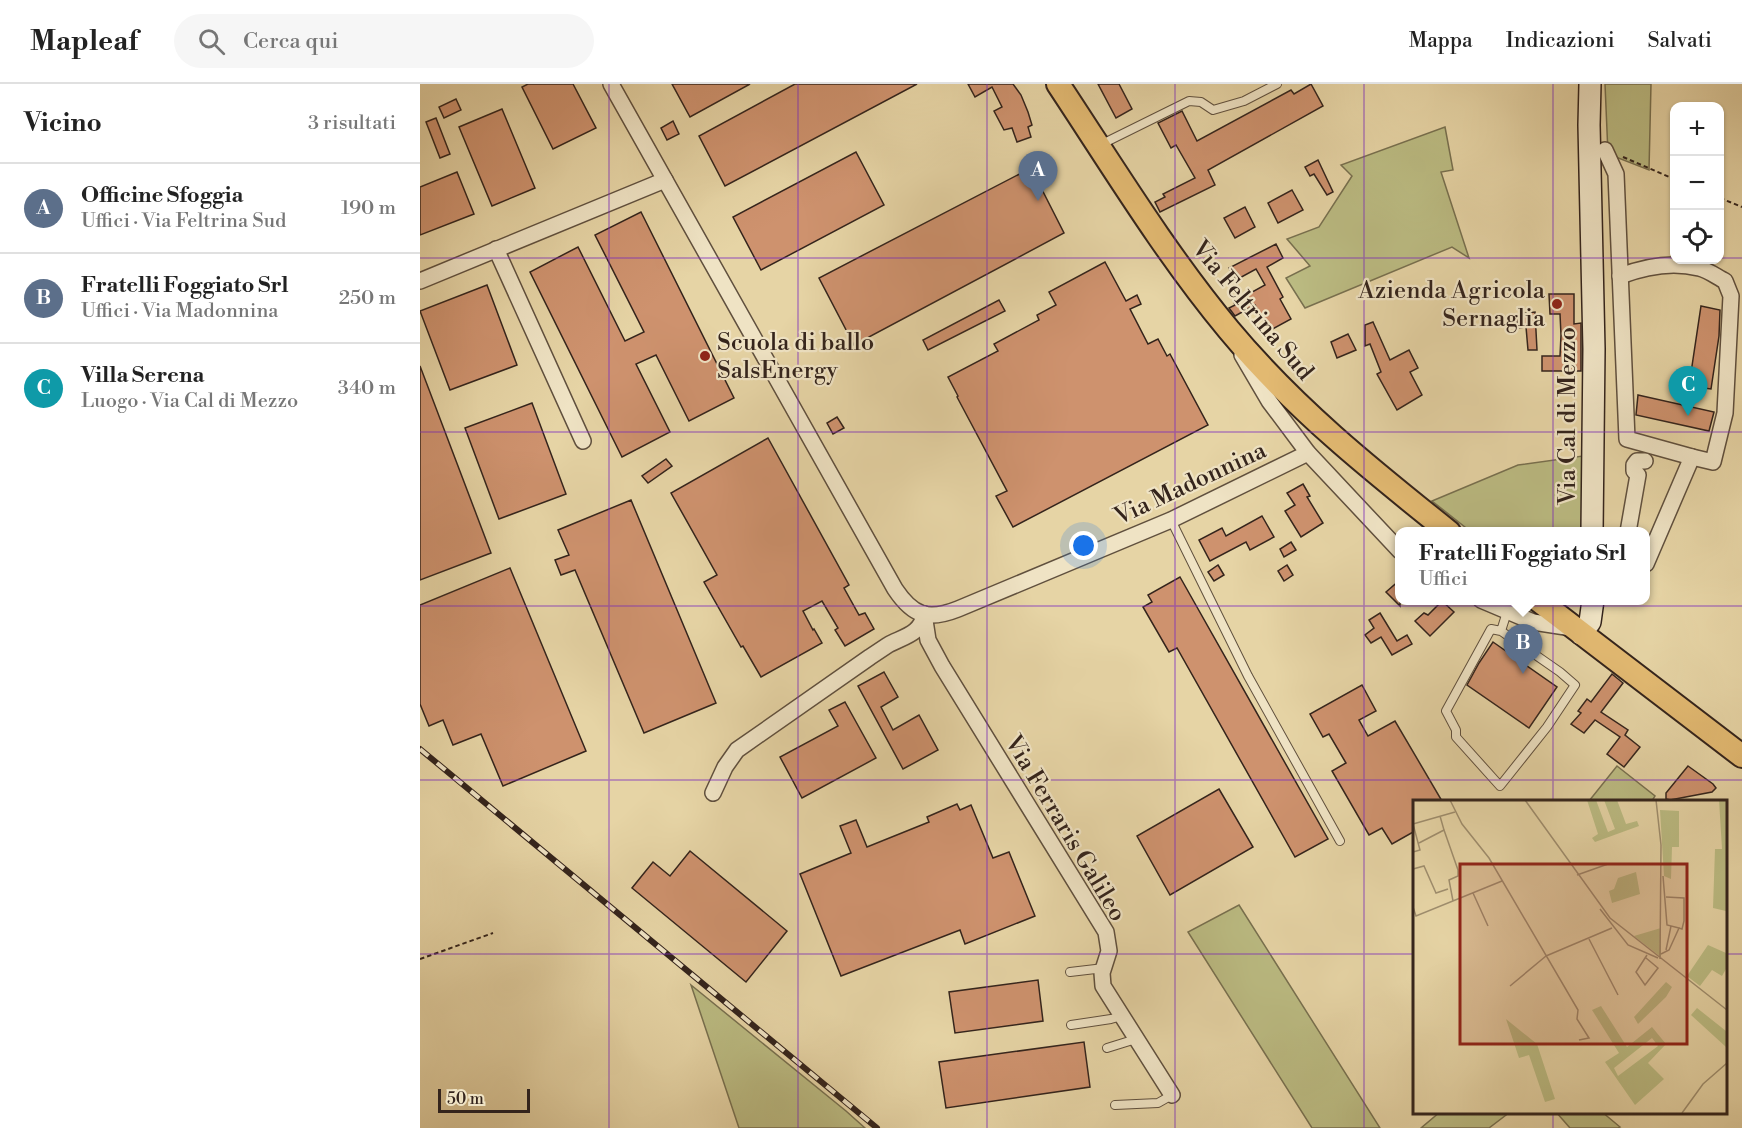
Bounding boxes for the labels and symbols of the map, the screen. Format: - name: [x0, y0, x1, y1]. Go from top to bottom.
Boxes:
- pin: A: [1018, 152, 1058, 201]
- street label: Via Feltrina Sud: [1184, 234, 1320, 387]
- place label: Azienda Agricola Sernaglia: [1357, 276, 1546, 334]
- marker: Azienda Agricola Sernaglia: [1550, 297, 1564, 311]
- street label: Via Cal di Mezzo: [1553, 327, 1583, 506]
- place label: Scuola di ballo SalsEnergy: [717, 328, 874, 386]
- marker: Scuola di ballo SalsEnergy: [698, 349, 712, 363]
- pin: C: [1668, 366, 1708, 416]
- street label: Via Madonnina: [1109, 435, 1272, 533]
- your location: [1069, 531, 1098, 560]
- pin: B: [1504, 624, 1542, 674]
- street label: Via Ferraris Galileo: [997, 729, 1133, 927]
- inset map: [1413, 800, 1727, 1113]
- scale bar: [438, 1086, 530, 1114]

